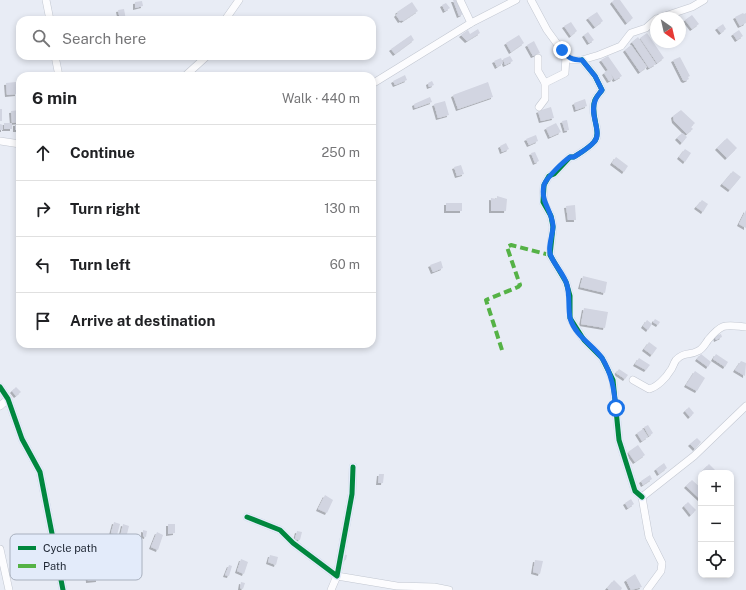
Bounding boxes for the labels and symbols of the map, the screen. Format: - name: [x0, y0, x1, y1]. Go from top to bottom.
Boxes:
- north arrow: [650, 12, 686, 48]
- route end: [553, 41, 571, 59]
- route start: [607, 399, 625, 417]
- legend: [10, 534, 142, 580]
- text: Cycle path: [43, 542, 97, 554]
- text: Path: [43, 560, 66, 572]

